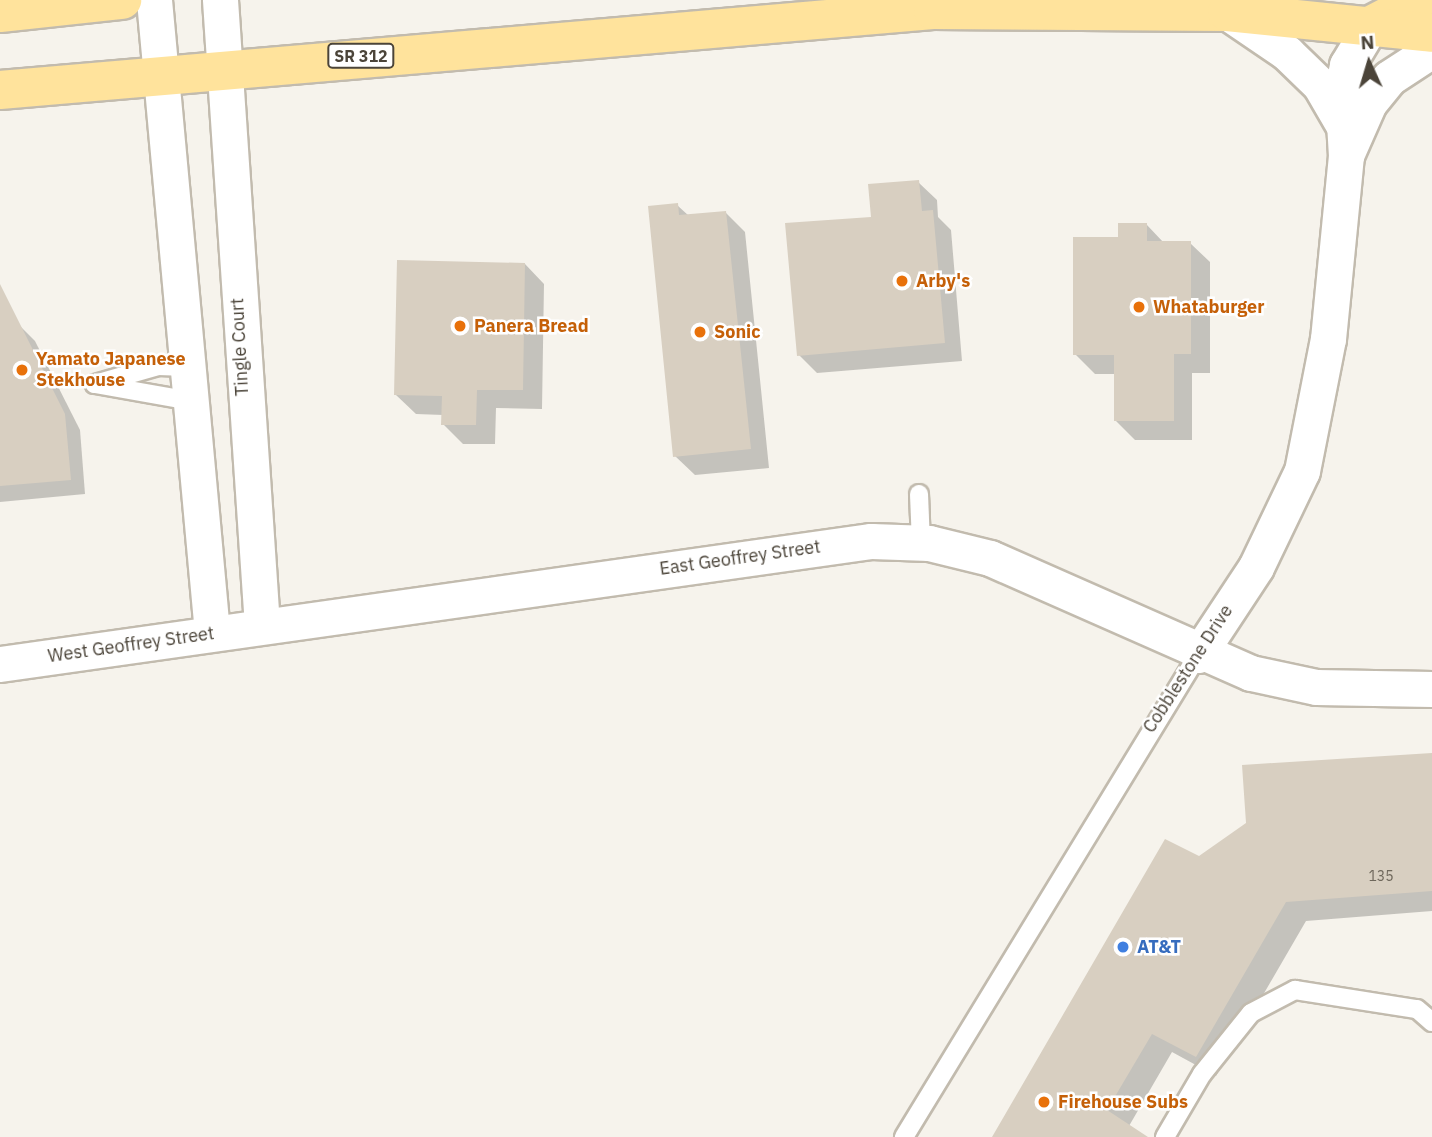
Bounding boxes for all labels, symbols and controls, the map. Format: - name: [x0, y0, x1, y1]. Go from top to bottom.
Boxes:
- north arrow: [1334, 28, 1404, 98]
- text: N: [1360, 30, 1375, 55]
- road number: SR 312: [326, 44, 396, 68]
- place label: Arby's: [916, 270, 970, 292]
- marker: Arby's: [894, 273, 910, 289]
- place label: Whataburger: [1153, 296, 1264, 318]
- street label: Tingle Court: [227, 297, 253, 397]
- marker: Whataburger: [1131, 299, 1147, 315]
- place label: Panera Bread: [474, 315, 589, 337]
- marker: Panera Bread: [452, 318, 468, 334]
- place label: Sonic: [714, 321, 761, 343]
- marker: Sonic: [692, 324, 708, 340]
- place label: Yamato Japanese Stekhouse: [36, 349, 186, 392]
- marker: Yamato Japanese Stekhouse: [14, 362, 30, 378]
- street label: East Geoffrey Street: [658, 536, 822, 580]
- street label: Cobblestone Drive: [1139, 601, 1237, 737]
- street label: West Geoffrey Street: [46, 623, 216, 667]
- house number: 135: [1368, 868, 1394, 884]
- place label: AT&T: [1137, 936, 1181, 958]
- marker: AT&T: [1115, 939, 1131, 955]
- place label: Firehouse Subs: [1058, 1091, 1188, 1113]
- marker: Firehouse Subs: [1036, 1094, 1052, 1110]

